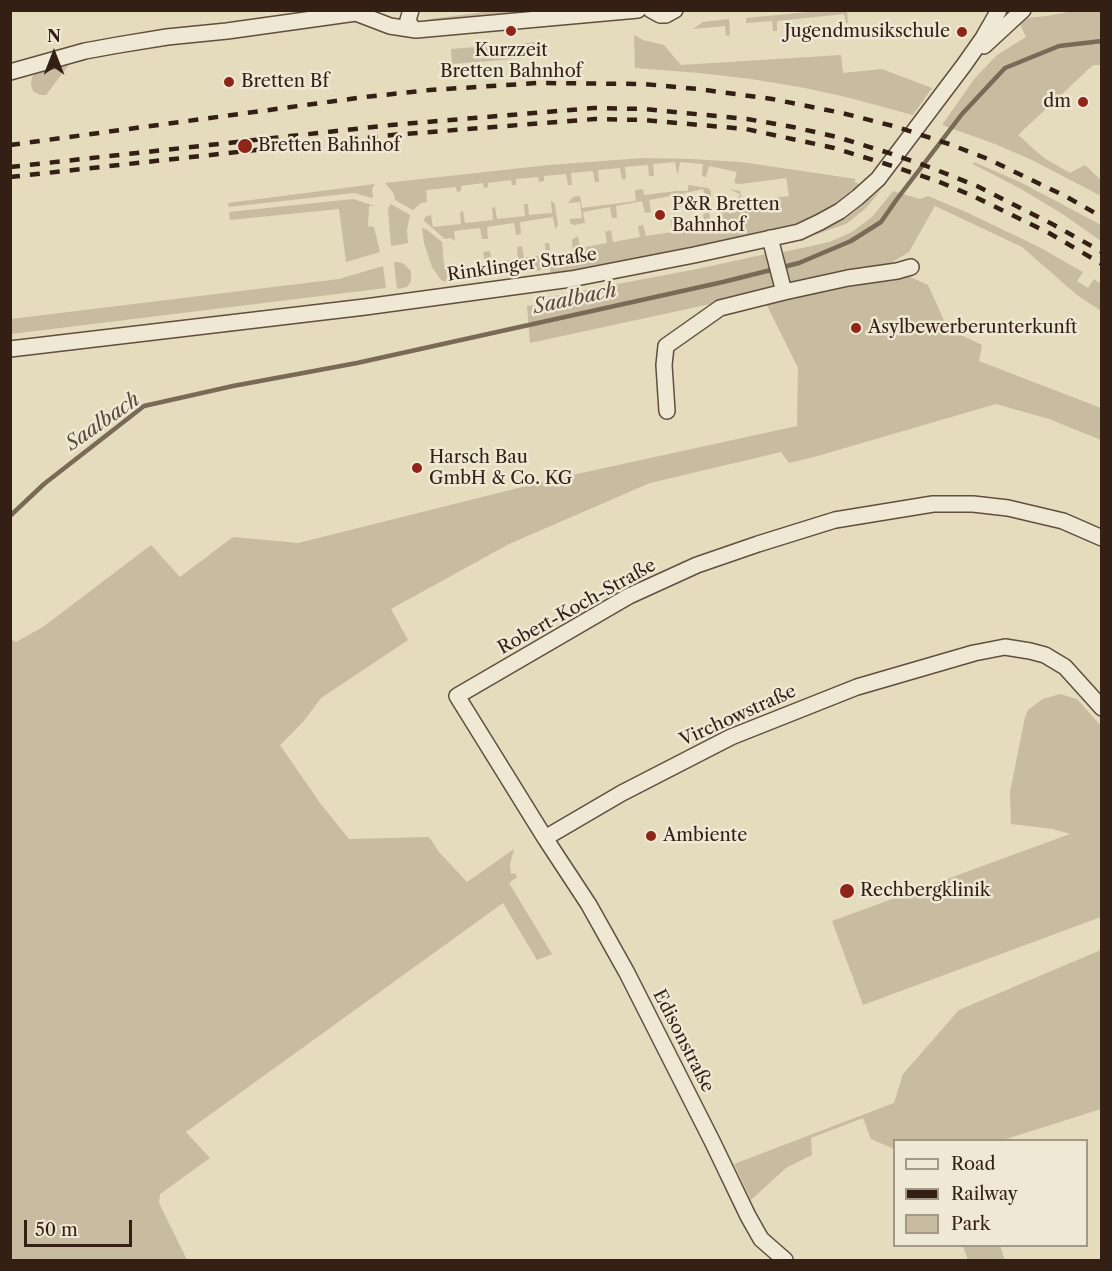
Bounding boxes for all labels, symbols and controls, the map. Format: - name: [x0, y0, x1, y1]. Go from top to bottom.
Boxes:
- place label: Jugendmusikschule: [784, 21, 950, 43]
- north arrow: [24, 24, 84, 84]
- marker: Kurzzeit Bretten Bahnhof: [504, 24, 518, 38]
- marker: Jugendmusikschule: [955, 25, 969, 39]
- text: N: [47, 26, 61, 46]
- place label: Kurzzeit Bretten Bahnhof: [440, 40, 582, 82]
- place label: Bretten Bf: [241, 71, 329, 93]
- marker: Bretten Bf: [222, 75, 236, 89]
- place label: dm: [1043, 91, 1071, 113]
- marker: dm: [1076, 95, 1090, 109]
- place label: Bretten Bahnhof: [258, 135, 400, 157]
- marker: Bretten Bahnhof: [236, 137, 254, 155]
- place label: P&R Bretten Bahnhof: [672, 194, 780, 236]
- marker: P&R Bretten Bahnhof: [653, 208, 667, 222]
- street label: Rinklinger Straße: [446, 244, 598, 286]
- water label: Saalbach: [531, 278, 619, 320]
- place label: Asylbewerberunterkunft: [868, 317, 1077, 339]
- marker: Asylbewerberunterkunft: [849, 321, 863, 335]
- water label: Saalbach: [61, 388, 145, 456]
- place label: Harsch Bau GmbH & Co. KG: [429, 447, 572, 490]
- marker: Harsch Bau GmbH & Co. KG: [410, 461, 424, 475]
- street label: Robert-Koch-Straße: [494, 555, 660, 659]
- street label: Virchowstraße: [676, 681, 800, 751]
- place label: Ambiente: [663, 825, 747, 847]
- marker: Ambiente: [644, 829, 658, 843]
- place label: Rechbergklinik: [860, 880, 990, 902]
- marker: Rechbergklinik: [838, 882, 856, 900]
- street label: Edisonstraße: [648, 986, 718, 1096]
- legend: [893, 1139, 1088, 1247]
- text: Road: [951, 1153, 996, 1175]
- text: Railway: [951, 1183, 1018, 1205]
- scale bar: [27, 1208, 135, 1246]
- text: Park: [951, 1213, 990, 1235]
- text: 50 m: [35, 1219, 78, 1241]

